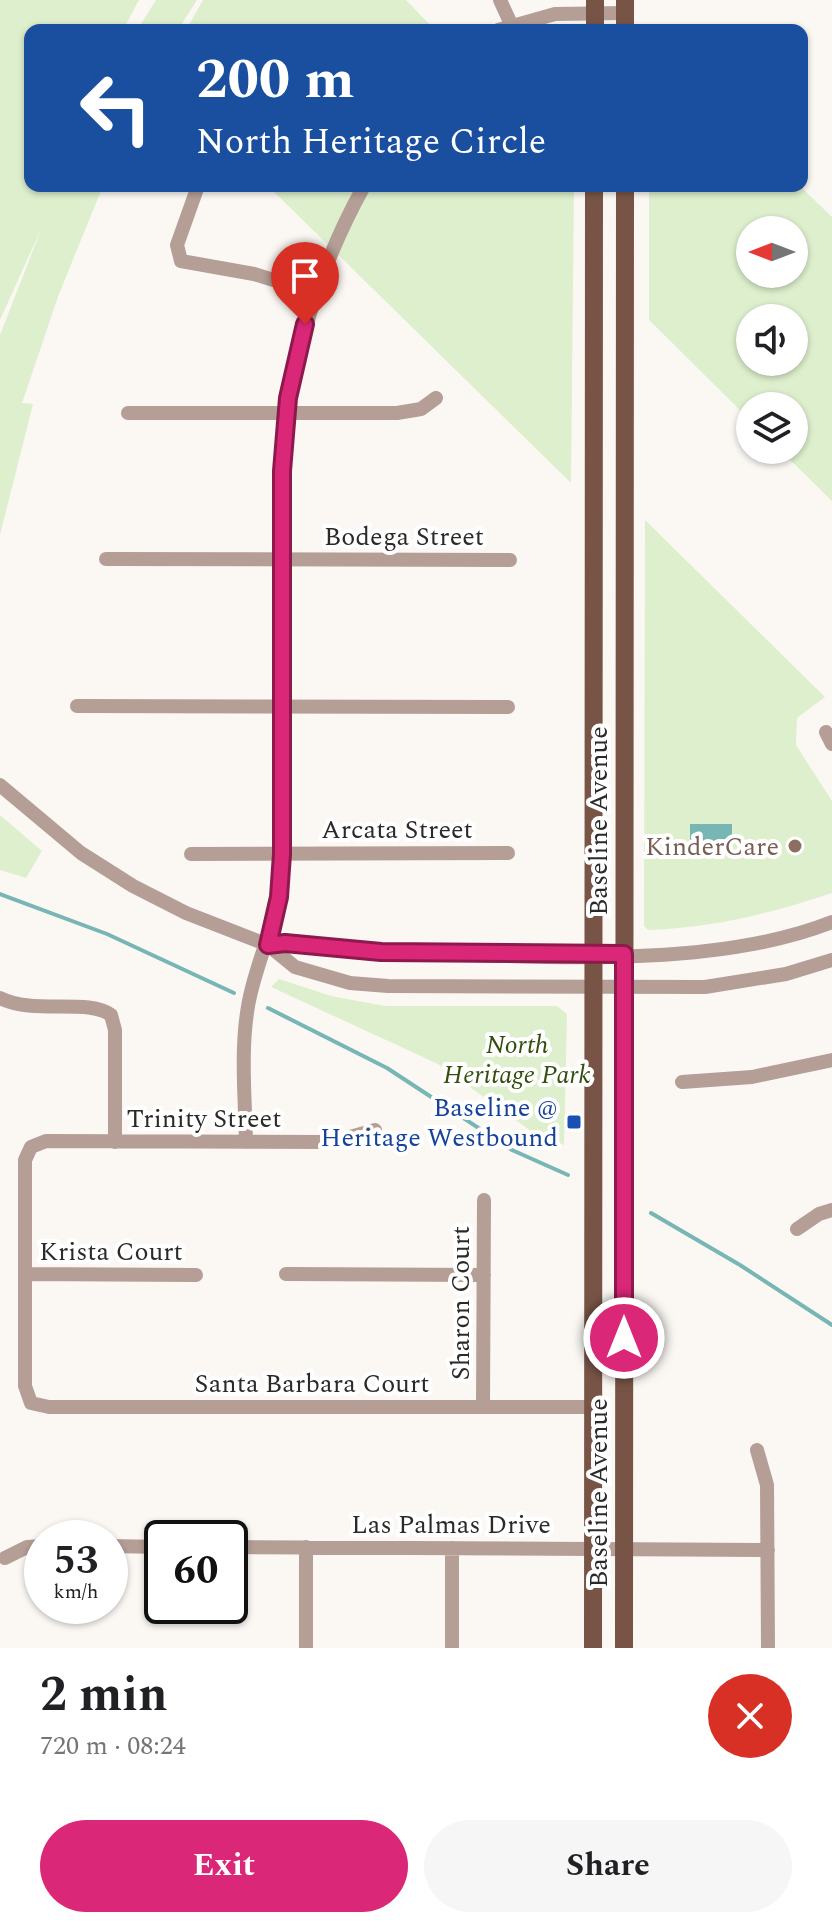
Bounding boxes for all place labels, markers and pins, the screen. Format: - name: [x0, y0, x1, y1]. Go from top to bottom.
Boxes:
- pin: [271, 242, 339, 324]
- place label: KinderCare: [645, 827, 779, 867]
- marker: KinderCare: [786, 837, 804, 855]
- place label: Baseline @ Heritage Westbound: [320, 1088, 558, 1158]
- marker: Baseline @ Heritage Westbound: [565, 1113, 583, 1131]

